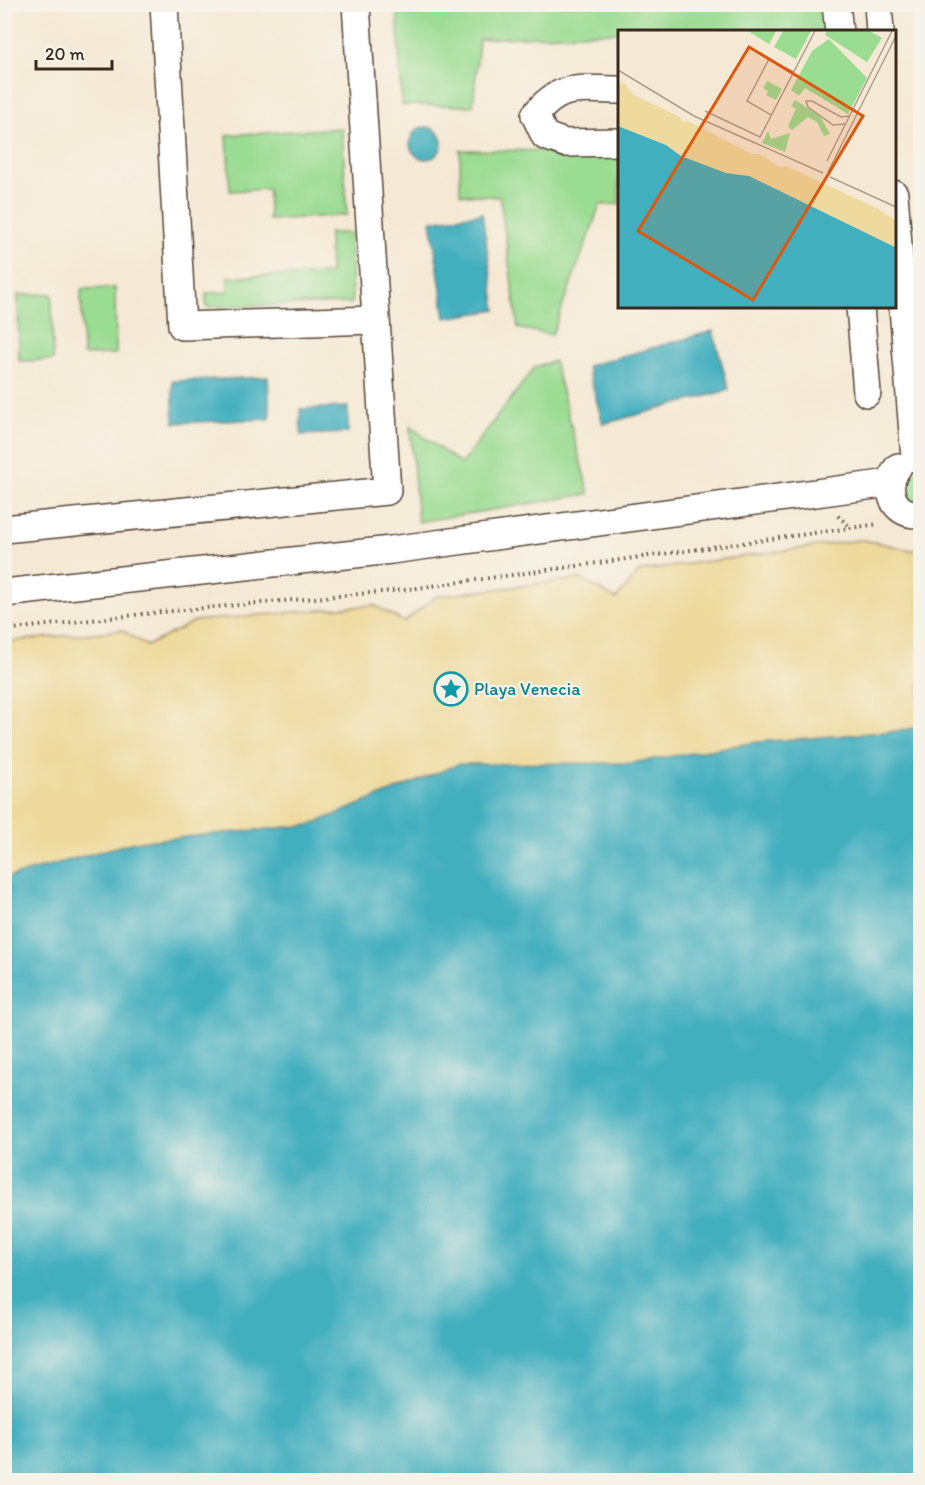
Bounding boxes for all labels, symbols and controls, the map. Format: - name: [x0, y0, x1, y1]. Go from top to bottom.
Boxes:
- inset map: [618, 30, 895, 308]
- scale bar: [36, 33, 112, 71]
- text: 20 m: [45, 43, 85, 65]
- place icon: Playa Venecia: [433, 671, 469, 707]
- place label: Playa Venecia: [474, 678, 581, 700]

